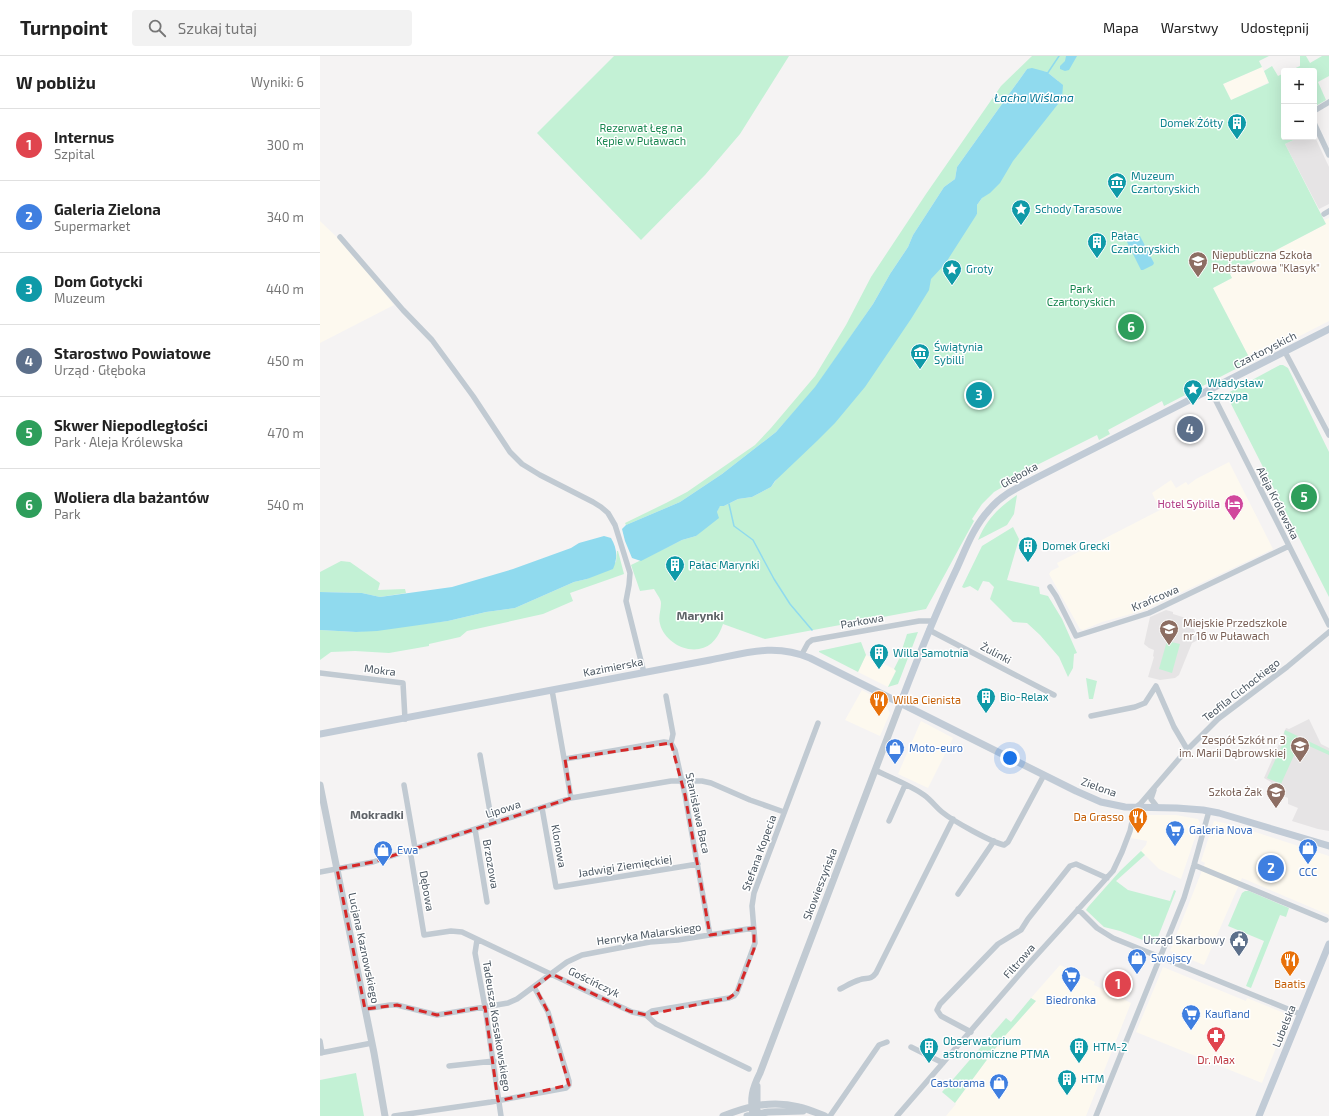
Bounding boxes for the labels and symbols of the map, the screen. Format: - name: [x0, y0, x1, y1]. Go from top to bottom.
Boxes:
- water label: Łacha Wiślana: [994, 90, 1074, 104]
- building icon: Domek Żółty: [1226, 112, 1248, 140]
- place label: Domek Żółty: [1160, 116, 1223, 129]
- park label: Rezerwat Łęg na Kępie w Puławach: [596, 121, 686, 147]
- place label: Muzeum Czartoryskich: [1131, 169, 1200, 195]
- museum icon: Muzeum Czartoryskich: [1106, 171, 1128, 199]
- place icon: Schody Tarasowe: [1010, 198, 1032, 226]
- place label: Schody Tarasowe: [1035, 202, 1122, 215]
- place label: Pałac Czartoryskich: [1111, 229, 1180, 255]
- building icon: Pałac Czartoryskich: [1086, 231, 1108, 259]
- place label: Niepubliczna Szkoła Podstawowa "Klasyk": [1212, 248, 1320, 274]
- school or university icon: Niepubliczna Szkoła Podstawowa "Klasyk": [1187, 250, 1209, 278]
- place icon: Groty: [941, 258, 963, 286]
- place label: Groty: [966, 262, 994, 275]
- park label: Park Czartoryskich: [1047, 282, 1115, 308]
- pin: 6: [1118, 312, 1144, 342]
- street label: Czartoryskich: [1231, 328, 1298, 371]
- place label: Świątynia Sybilli: [934, 340, 983, 366]
- museum icon: Świątynia Sybilli: [909, 342, 931, 370]
- place label: Władysław Szczypa: [1207, 376, 1264, 402]
- place icon: Władysław Szczypa: [1182, 378, 1204, 406]
- pin: 3: [966, 380, 992, 410]
- pin: 4: [1177, 414, 1203, 444]
- street label: Głęboka: [998, 459, 1040, 490]
- street label: Aleja Królewska: [1254, 464, 1302, 542]
- pin: 5: [1291, 482, 1317, 512]
- hotel icon: Hotel Sybilla: [1223, 493, 1245, 521]
- place label: Hotel Sybilla: [1157, 497, 1220, 510]
- building icon: Domek Grecki: [1017, 535, 1039, 563]
- place label: Domek Grecki: [1042, 539, 1110, 552]
- building icon: Pałac Marynki: [664, 554, 686, 582]
- place label: Pałac Marynki: [689, 558, 760, 571]
- street label: Krańcowa: [1129, 582, 1180, 613]
- district label: Marynki: [677, 608, 723, 623]
- street label: Parkowa: [839, 610, 885, 631]
- place label: Miejskie Przedszkole nr 16 w Puławach: [1183, 616, 1287, 642]
- school or university icon: Miejskie Przedszkole nr 16 w Puławach: [1158, 618, 1180, 646]
- street label: Żulinki: [979, 639, 1014, 666]
- building icon: Willa Samotnia: [868, 642, 890, 670]
- place label: Willa Samotnia: [893, 646, 969, 659]
- street label: Kazimierska: [582, 654, 644, 679]
- street label: Teofila Cichockiego: [1199, 655, 1282, 724]
- street label: Mokra: [363, 661, 397, 678]
- building icon: Bio-Relax: [975, 686, 997, 714]
- restaurant icon: Willa Cienista: [868, 689, 890, 717]
- place label: Bio-Relax: [1000, 690, 1049, 703]
- place label: Willa Cienista: [893, 693, 961, 706]
- place label: Zespół Szkół nr 3 im. Marii Dąbrowskiej: [1179, 733, 1286, 760]
- school or university icon: Zespół Szkół nr 3 im. Marii Dąbrowskiej: [1289, 735, 1311, 763]
- shop icon: Moto-euro: [884, 737, 906, 765]
- place label: Moto-euro: [909, 741, 963, 754]
- your location: [1000, 748, 1020, 768]
- street label: Stanisława Baca: [684, 771, 713, 855]
- street label: Zielona: [1080, 774, 1119, 799]
- school or university icon: Szkoła Żak: [1265, 781, 1287, 809]
- place label: Szkoła Żak: [1209, 785, 1262, 798]
- street label: Lipowa: [484, 797, 522, 820]
- restaurant icon: Da Grasso: [1127, 806, 1149, 834]
- district label: Mokradki: [350, 807, 404, 821]
- place label: Da Grasso: [1073, 810, 1124, 823]
- street label: Stefana Kopecia: [739, 813, 778, 893]
- supermarket icon: Galeria Nova: [1164, 819, 1186, 847]
- street label: Klonowa: [549, 823, 570, 869]
- place label: Galeria Nova: [1189, 823, 1253, 836]
- shop icon: CCC: [1297, 837, 1319, 865]
- street label: Brzozowa: [481, 838, 502, 890]
- shop icon: Ewa: [372, 839, 394, 867]
- place label: Ewa: [397, 843, 418, 856]
- street label: Skowieszyńska: [800, 846, 839, 922]
- street label: Jadwigi Ziemięckiej: [577, 852, 673, 880]
- pin: 2: [1258, 853, 1284, 883]
- place label: CCC: [1299, 865, 1317, 878]
- street label: Dębowa: [418, 870, 437, 912]
- street label: Lucjana Kaznowskiego: [345, 891, 383, 1005]
- street label: Henryka Malarskiego: [596, 920, 702, 947]
- public building icon: Urząd Skarbowy: [1228, 929, 1250, 957]
- place label: Urząd Skarbowy: [1143, 933, 1225, 946]
- street label: Filtrowa: [1000, 941, 1037, 981]
- shop icon: Swojscy: [1126, 947, 1148, 975]
- restaurant icon: Baatis: [1279, 949, 1301, 977]
- place label: Swojscy: [1151, 951, 1192, 965]
- street label: Tadeusza Kossakowskiego: [481, 960, 514, 1092]
- street label: Gościńczyk: [566, 964, 622, 1000]
- supermarket icon: Biedronka: [1060, 965, 1082, 993]
- pin: 1: [1105, 969, 1131, 999]
- place label: Baatis: [1274, 977, 1306, 990]
- place label: Biedronka: [1046, 993, 1096, 1006]
- supermarket icon: Kaufland: [1180, 1003, 1202, 1031]
- street label: Lubelska: [1269, 1003, 1298, 1049]
- place label: Kaufland: [1205, 1007, 1250, 1020]
- pharmacy icon: Dr. Max: [1205, 1025, 1227, 1053]
- place label: Obserwatorium astronomiczne PTMA: [943, 1034, 1050, 1060]
- building icon: Obserwatorium astronomiczne PTMA: [918, 1036, 940, 1064]
- building icon: HTM-2: [1068, 1036, 1090, 1064]
- place label: HTM-2: [1093, 1040, 1127, 1053]
- place label: Dr. Max: [1197, 1053, 1235, 1066]
- building icon: HTM: [1056, 1068, 1078, 1096]
- shop icon: Castorama: [988, 1072, 1010, 1100]
- place label: HTM: [1081, 1072, 1104, 1085]
- place label: Castorama: [931, 1076, 985, 1089]

